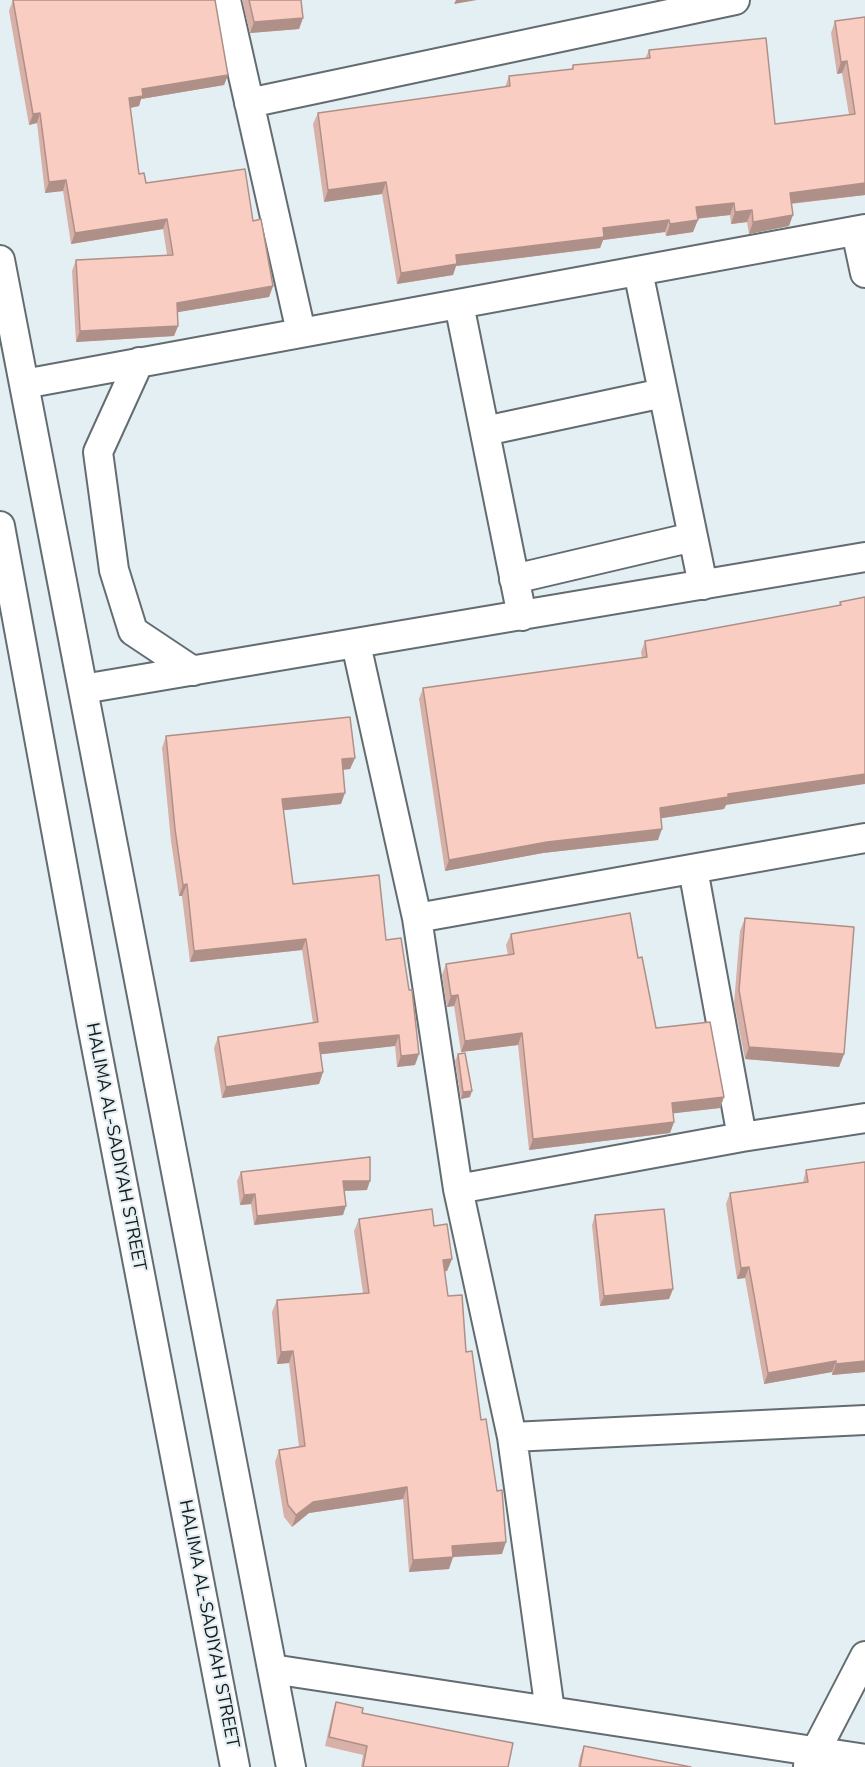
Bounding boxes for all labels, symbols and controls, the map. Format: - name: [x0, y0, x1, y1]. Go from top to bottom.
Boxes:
- street label: HALIMA AL-SADIYAH STREET: [80, 1021, 150, 1273]
- street label: HALIMA AL-SADIYAH STREET: [173, 1498, 243, 1750]

